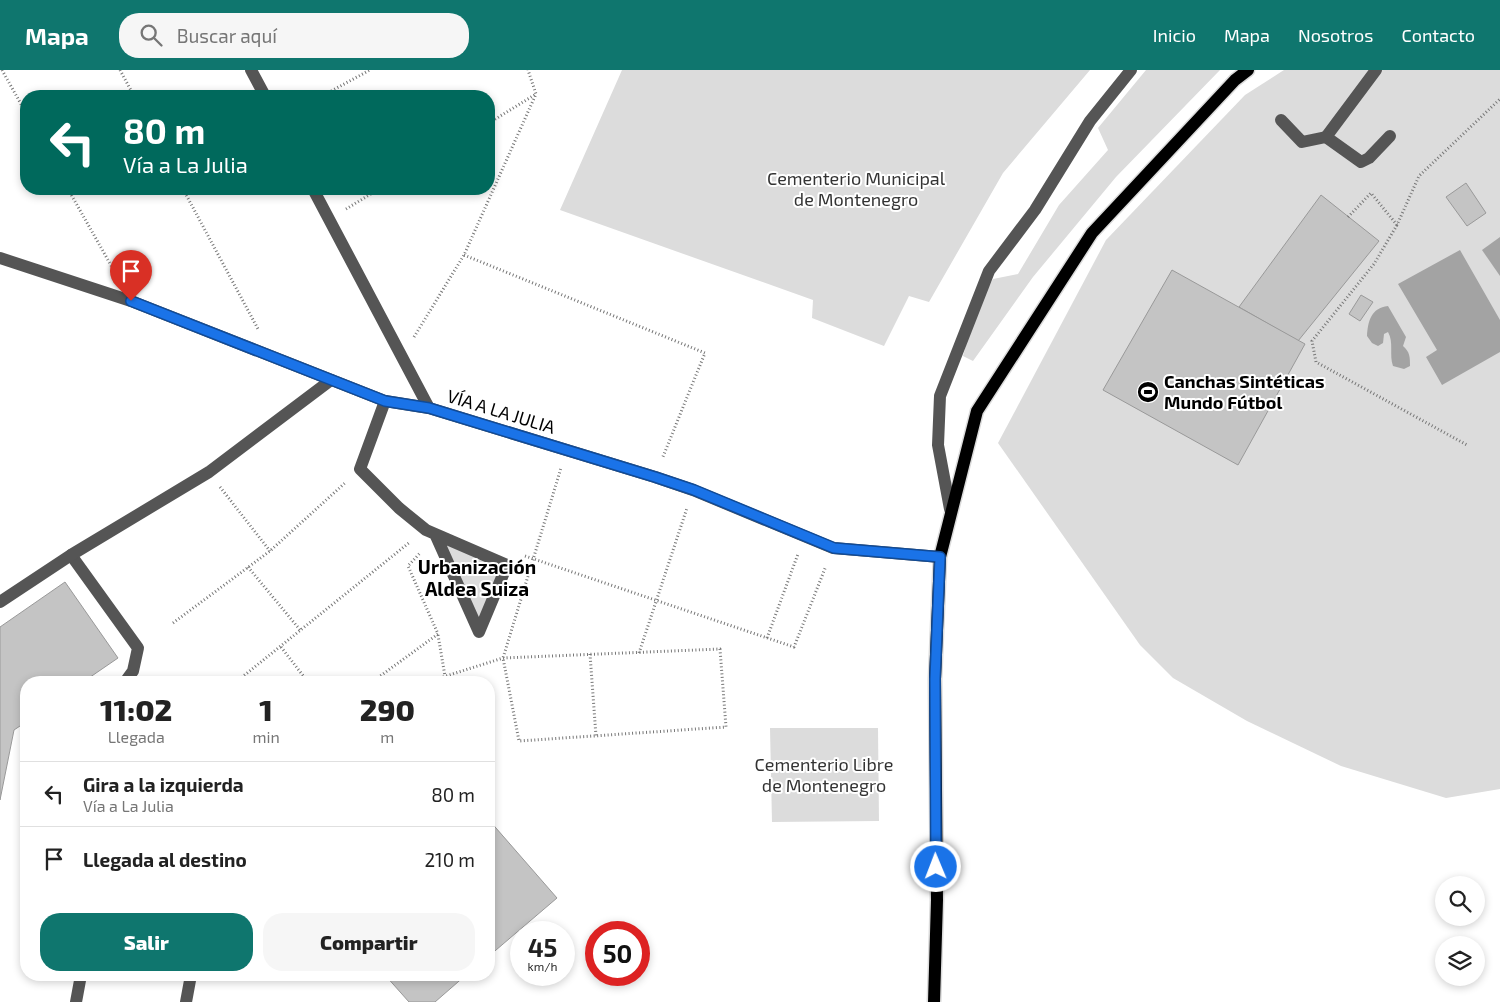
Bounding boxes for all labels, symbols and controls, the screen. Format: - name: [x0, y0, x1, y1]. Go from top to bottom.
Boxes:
- search box: [119, 13, 469, 58]
- text: Mapa: [25, 21, 89, 50]
- icon: search: [137, 21, 165, 49]
- text: Buscar aquí: [177, 24, 277, 47]
- text: Inicio: [1153, 24, 1196, 46]
- text: Mapa: [1224, 24, 1270, 46]
- text: Nosotros: [1298, 24, 1373, 46]
- text: Contacto: [1401, 24, 1475, 46]
- text: 80 m: [123, 109, 205, 151]
- icon: left: [40, 110, 105, 175]
- text: Vía a La Julia: [123, 151, 248, 177]
- park label: Cementerio Municipal de Montenegro: [767, 167, 946, 210]
- pin: [110, 250, 152, 301]
- icon: arrive: [117, 257, 145, 285]
- place label: Canchas Sintéticas Mundo Fútbol: [1164, 370, 1325, 413]
- sports icon: Canchas Sintéticas Mundo Fútbol: [1136, 380, 1160, 404]
- street label: VÍA A LA JULIA: [445, 384, 559, 438]
- district label: Urbanización Aldea Suiza: [418, 555, 536, 600]
- text: 11:02: [100, 691, 172, 727]
- text: 1: [259, 691, 273, 727]
- text: 290: [360, 691, 415, 727]
- text: Llegada: [108, 727, 165, 746]
- text: min: [252, 727, 280, 746]
- text: m: [380, 727, 394, 746]
- park label: Cementerio Libre de Montenegro: [755, 753, 893, 796]
- text: Gira a la izquierda: [83, 773, 244, 796]
- icon: left: [40, 780, 68, 808]
- text: 80 m: [431, 783, 475, 806]
- text: Vía a La Julia: [83, 796, 174, 815]
- position arrow: [909, 840, 961, 892]
- icon: arrive: [40, 845, 68, 873]
- text: Llegada al destino: [83, 848, 247, 871]
- text: 210 m: [424, 848, 475, 871]
- map controls: [1435, 876, 1485, 986]
- button: search: [1435, 876, 1485, 926]
- button: Salir: [40, 913, 253, 971]
- button: Compartir: [263, 913, 475, 971]
- speed limit sign: 50: [585, 921, 650, 986]
- text: 45: [528, 932, 557, 962]
- button: layers: [1435, 936, 1485, 986]
- text: km/h: [528, 959, 557, 973]

